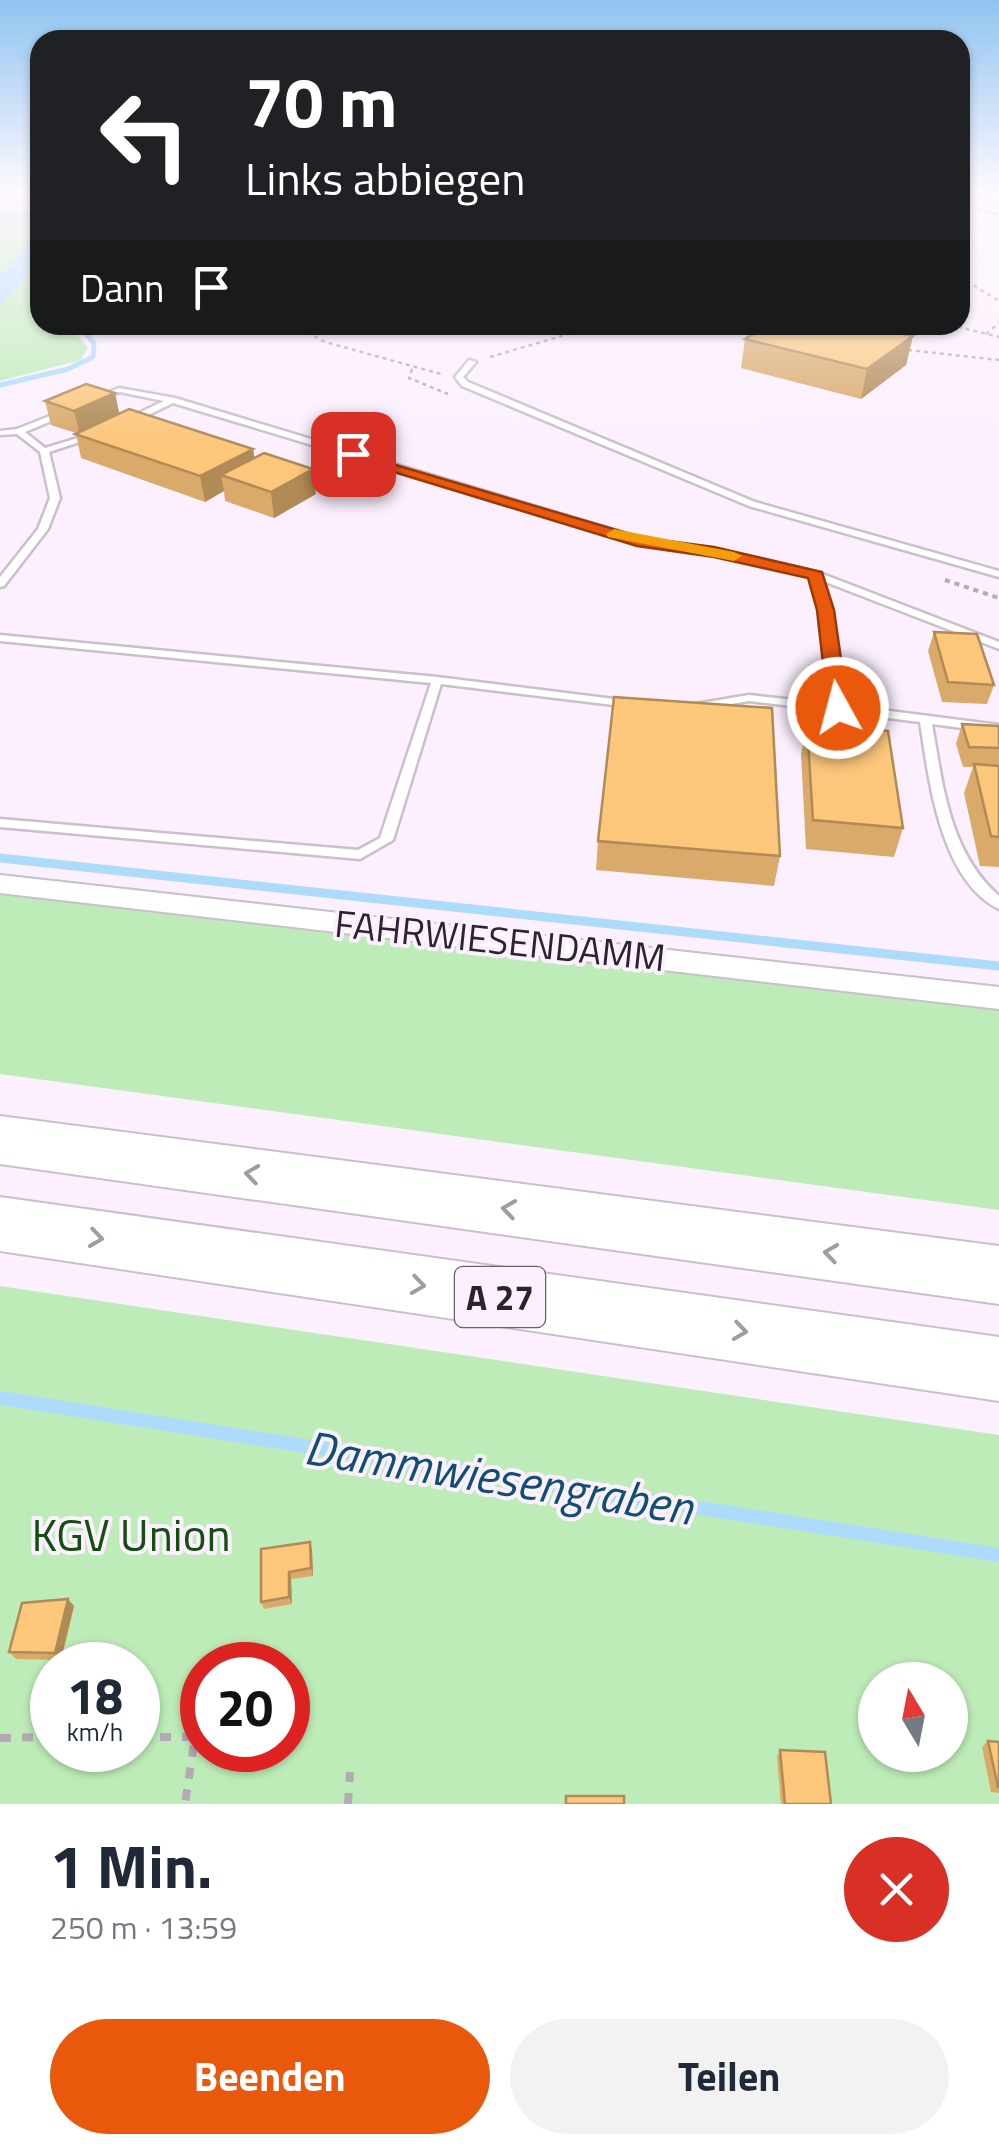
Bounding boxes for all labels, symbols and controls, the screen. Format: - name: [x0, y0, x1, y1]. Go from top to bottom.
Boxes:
- text: 70 m: [245, 48, 398, 154]
- icon: left: [80, 70, 210, 200]
- text: Links abbiegen: [245, 144, 525, 212]
- text: Dann: [80, 259, 164, 317]
- icon: arrive: [184, 260, 239, 315]
- pin: [311, 412, 396, 497]
- icon: arrive: [326, 427, 381, 482]
- position arrow: [786, 656, 890, 760]
- street label: FAHRWIESENDAMM: [332, 894, 668, 986]
- one-way arrow: [243, 1164, 259, 1185]
- one-way arrow: [501, 1199, 517, 1220]
- one-way arrow: [88, 1227, 105, 1248]
- one-way arrow: [823, 1243, 840, 1264]
- road number: A 27: [455, 1267, 545, 1327]
- one-way arrow: [410, 1273, 426, 1294]
- one-way arrow: [731, 1320, 748, 1341]
- water label: Dammwiesengraben: [300, 1410, 699, 1544]
- park label: KGV Union: [31, 1500, 231, 1568]
- speed limit sign: 20: [180, 1642, 310, 1772]
- text: 18: [67, 1657, 123, 1733]
- north arrow: [858, 1662, 968, 1772]
- map controls: [858, 1662, 968, 1772]
- text: km/h: [67, 1713, 123, 1751]
- text: 1 Min.: [50, 1820, 212, 1911]
- button: close: [844, 1837, 949, 1942]
- text: 250 m · 13:59: [50, 1903, 237, 1951]
- button: Beenden: [50, 2019, 490, 2134]
- button: Teilen: [510, 2019, 949, 2134]

